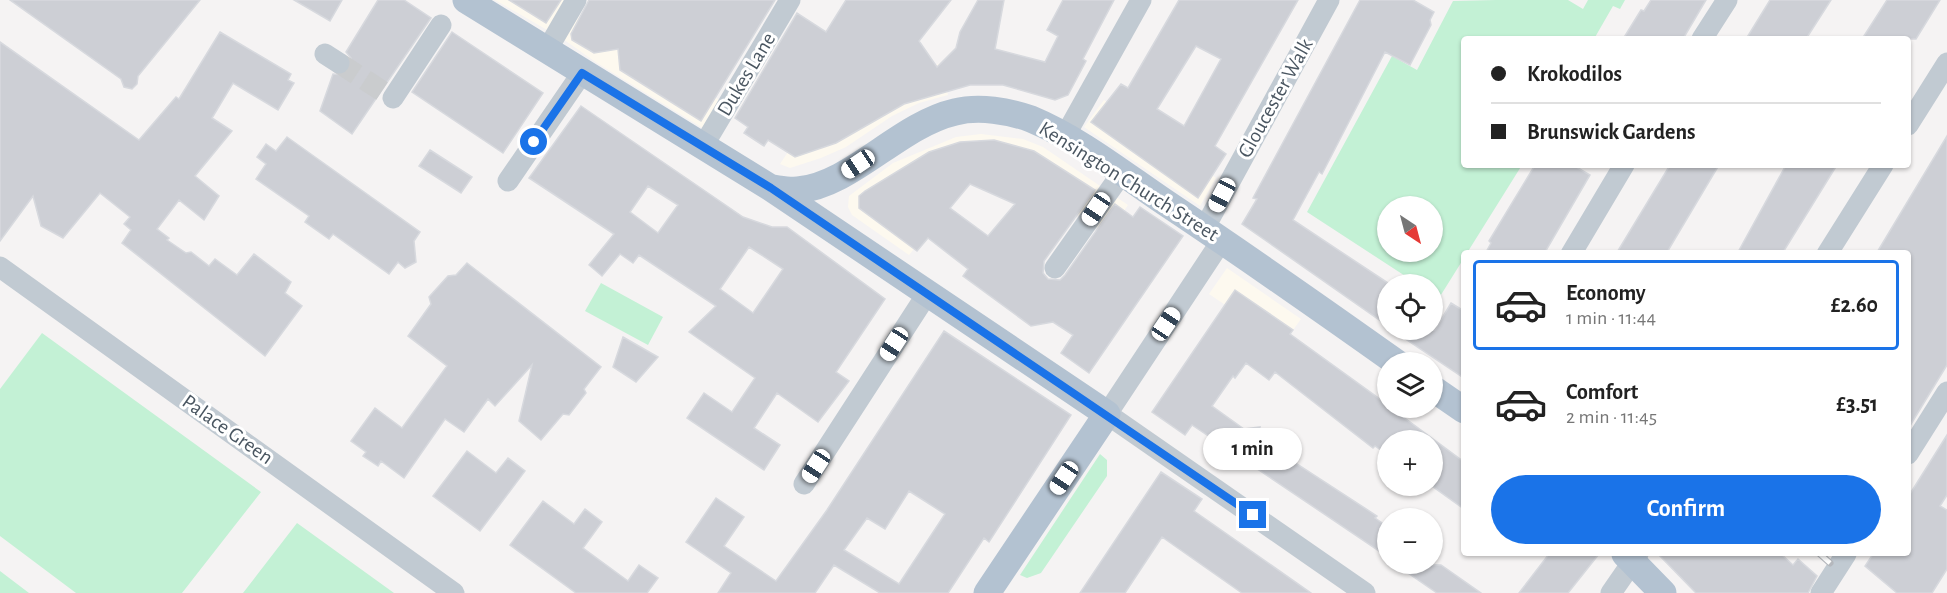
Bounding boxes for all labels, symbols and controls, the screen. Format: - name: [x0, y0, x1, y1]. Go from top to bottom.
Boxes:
- street label: Dukes Lane: [713, 29, 779, 120]
- street label: Gloucester Walk: [1234, 35, 1317, 161]
- text: Krokodilos: [1527, 63, 1622, 85]
- street label: Kensington Church Street: [1035, 118, 1222, 245]
- text: Brunswick Gardens: [1527, 121, 1696, 143]
- route start: [520, 128, 547, 155]
- car: [838, 146, 878, 182]
- car: [1206, 175, 1238, 215]
- car: [1078, 189, 1114, 229]
- north arrow: [1377, 196, 1443, 262]
- map controls: [1377, 196, 1443, 574]
- button: locate: [1377, 274, 1443, 340]
- icon: car: [1494, 278, 1548, 332]
- text: Economy: [1566, 282, 1646, 304]
- text: £2.60: [1831, 294, 1878, 316]
- car: [1148, 304, 1184, 344]
- text: 1 min · 11:44: [1566, 308, 1656, 328]
- car: [877, 324, 911, 364]
- button: layers: [1377, 352, 1443, 418]
- icon: car: [1494, 377, 1548, 431]
- text: Comfort: [1566, 381, 1638, 403]
- street label: Palace Green: [179, 391, 277, 468]
- text: £3.51: [1836, 393, 1878, 415]
- text: 2 min · 11:45: [1566, 407, 1657, 427]
- callout: 1 min: [1204, 428, 1302, 470]
- button: +: [1377, 430, 1443, 496]
- text: 1 min: [1231, 439, 1274, 459]
- car: [799, 446, 833, 486]
- car: [1046, 458, 1082, 498]
- button: Confirm: [1491, 475, 1881, 544]
- route end: [1239, 501, 1266, 528]
- button: −: [1377, 508, 1443, 574]

